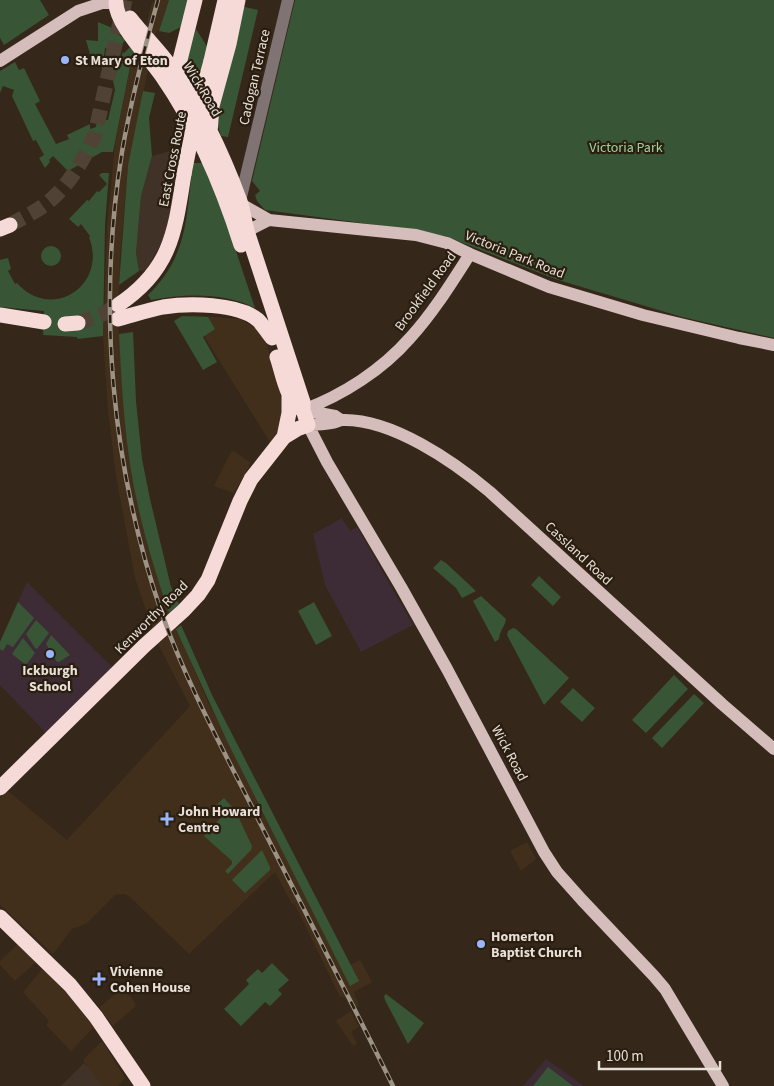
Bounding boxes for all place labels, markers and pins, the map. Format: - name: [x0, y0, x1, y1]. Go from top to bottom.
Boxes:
- place label: St Mary of Eton: [75, 51, 168, 71]
- marker: St Mary of Eton: [59, 54, 71, 66]
- marker: Ickburgh School: [44, 648, 56, 660]
- place label: Ickburgh School: [22, 661, 78, 697]
- place label: John Howard Centre: [178, 802, 260, 838]
- marker: John Howard Centre: [160, 812, 174, 826]
- place label: Homerton Baptist Church: [491, 927, 582, 963]
- marker: Homerton Baptist Church: [475, 938, 487, 950]
- place label: Vivienne Cohen House: [109, 962, 191, 998]
- marker: Vivienne Cohen House: [92, 972, 106, 986]

